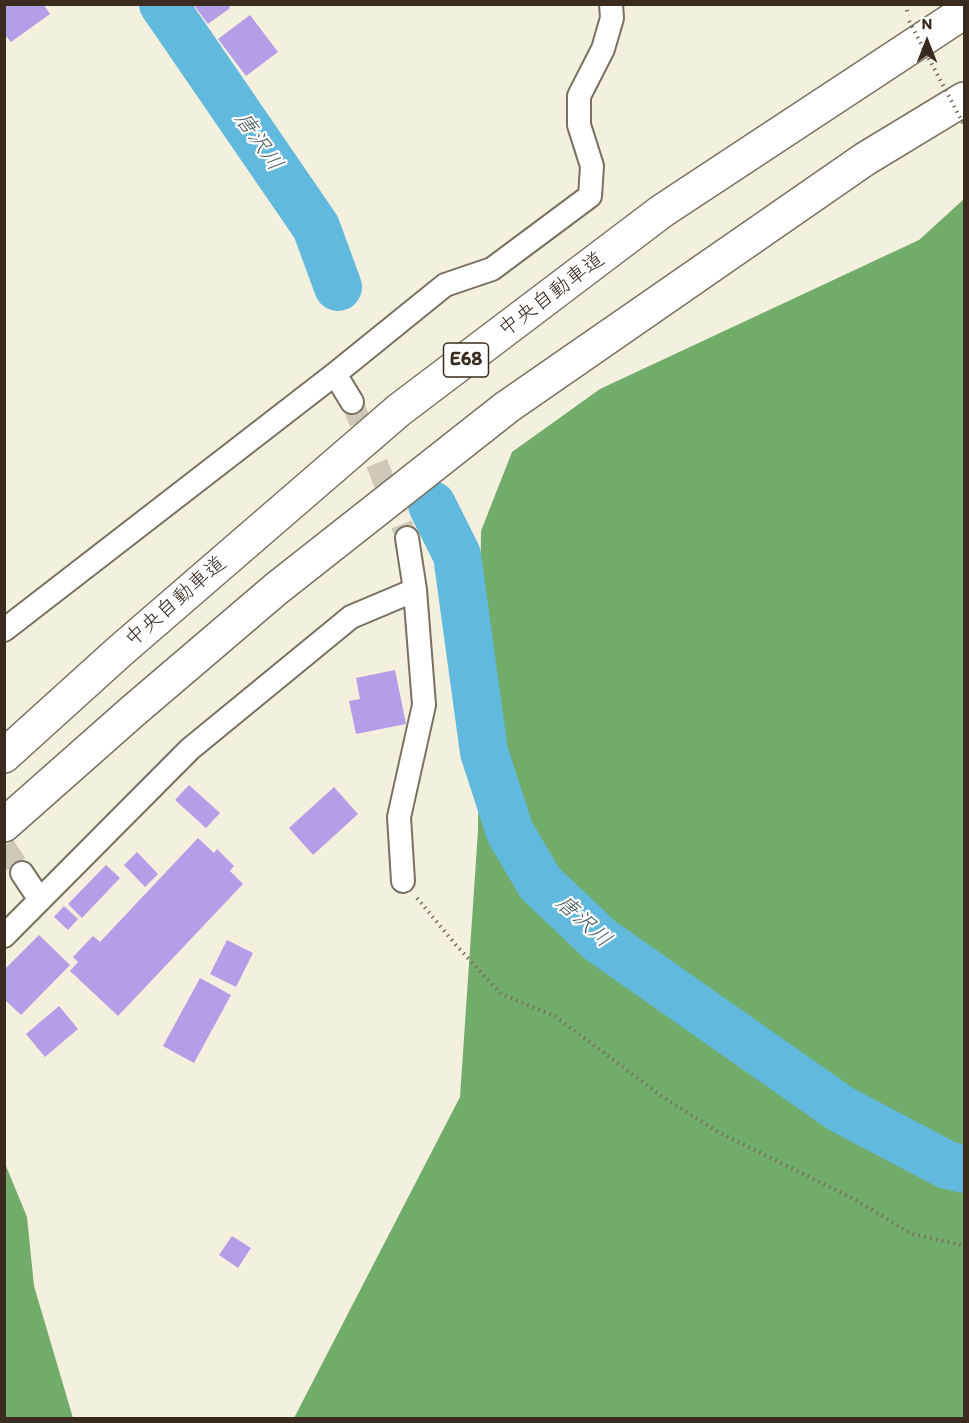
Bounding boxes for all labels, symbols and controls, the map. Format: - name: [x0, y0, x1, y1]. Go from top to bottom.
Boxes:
- north arrow: [897, 12, 957, 72]
- text: N: [922, 14, 932, 33]
- water label: 唐沢川: [228, 107, 288, 177]
- street label: 中央自動車道: [494, 247, 610, 343]
- road number: E68: [444, 343, 488, 377]
- street label: 中央自動車道: [120, 551, 232, 653]
- water label: 唐沢川: [550, 890, 616, 954]

